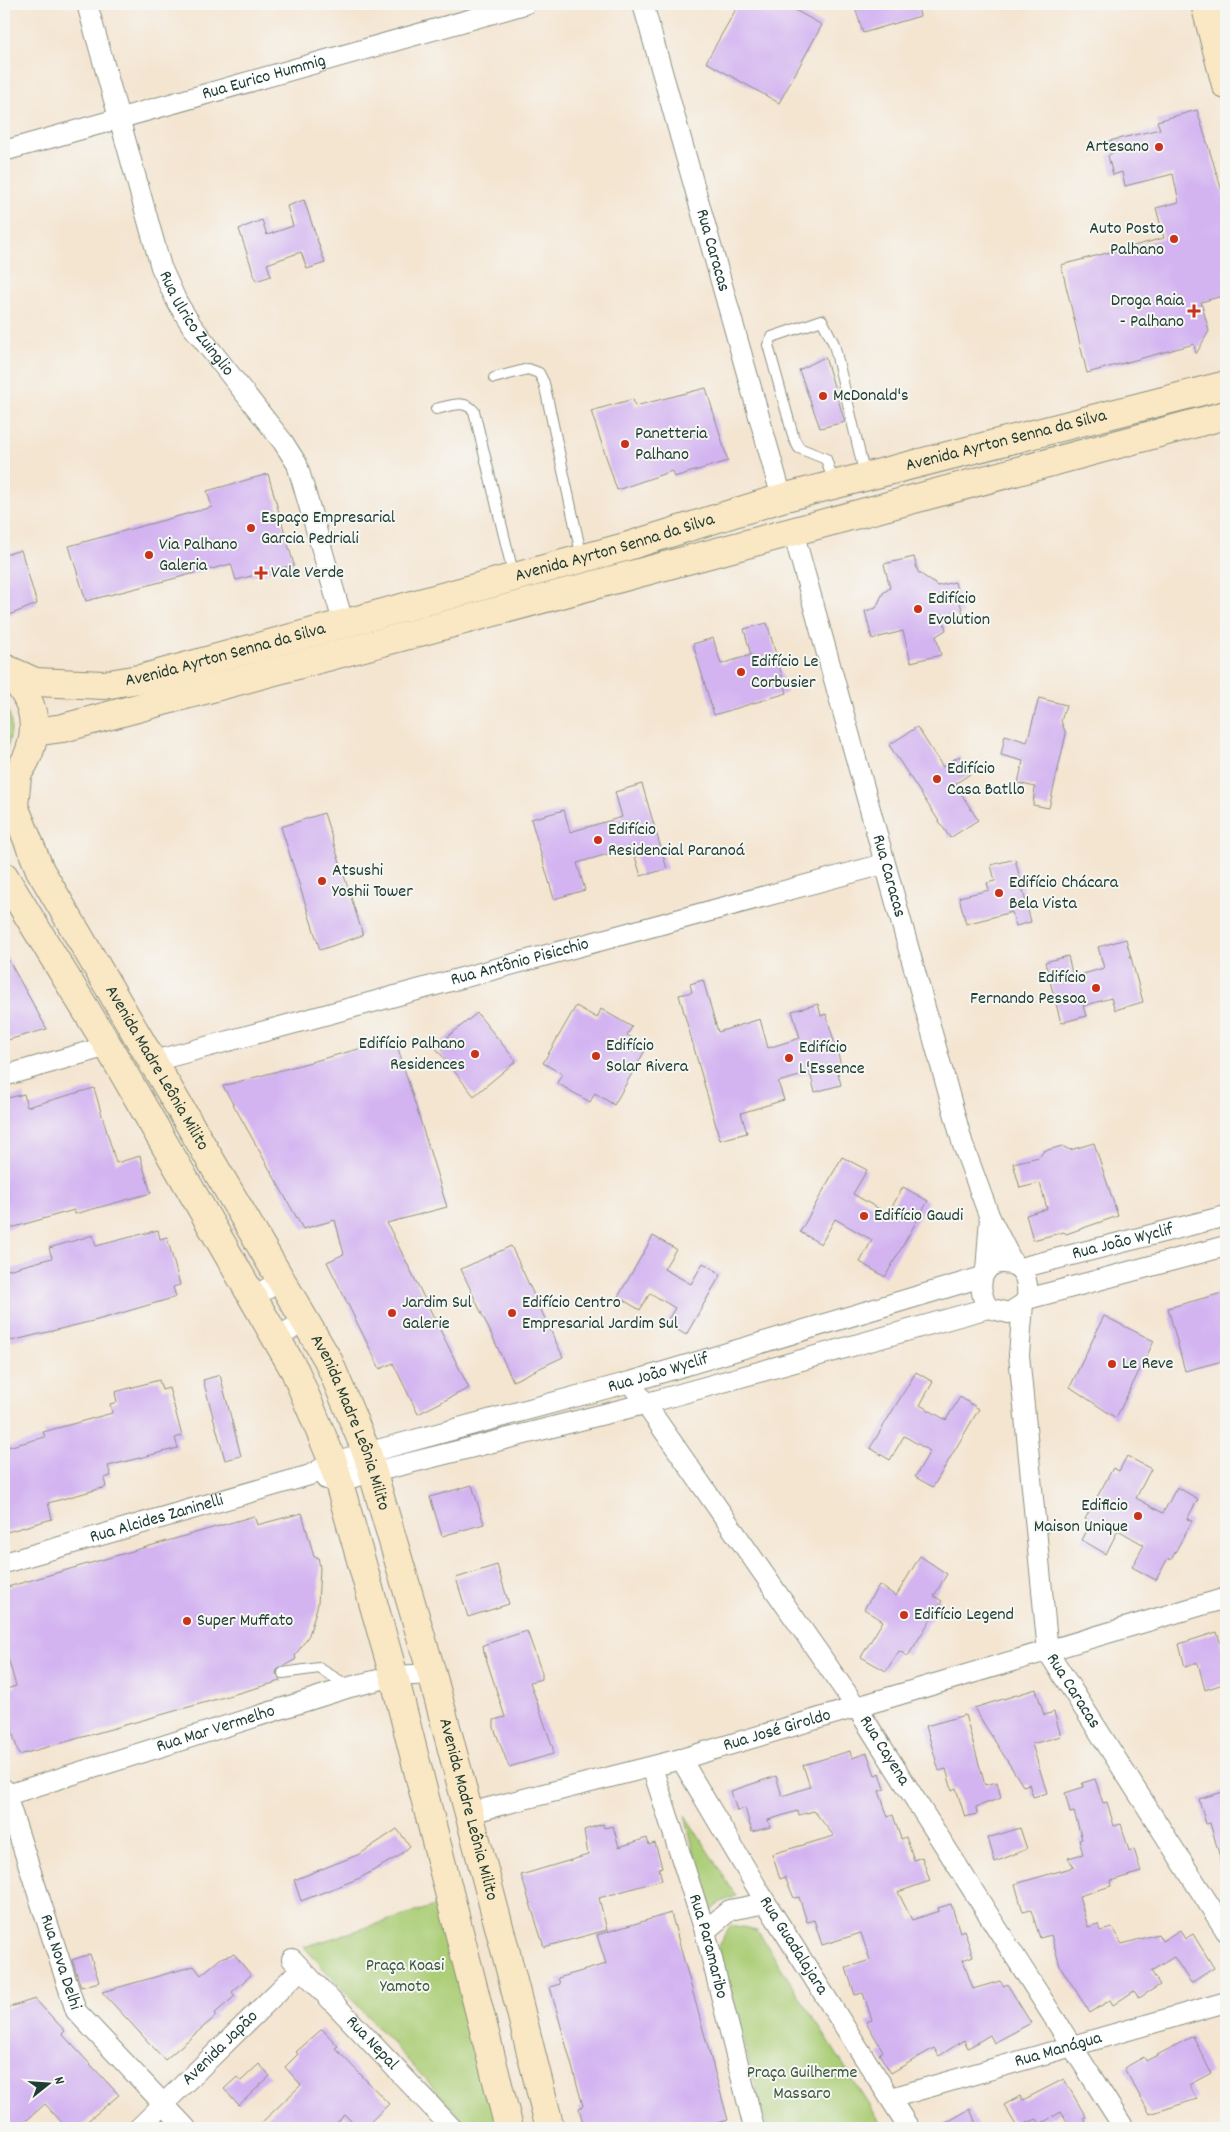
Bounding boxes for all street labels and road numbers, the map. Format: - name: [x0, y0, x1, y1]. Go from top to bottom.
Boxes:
- street label: Rua Eurico Hummig: [199, 48, 329, 107]
- street label: Rua Caracas: [689, 206, 736, 295]
- street label: Rua Ulrico Zuinglio: [152, 267, 240, 382]
- street label: Avenida Ayrton Senna da Silva: [903, 403, 1110, 479]
- street label: Avenida Ayrton Senna da Silva: [512, 507, 718, 589]
- street label: Avenida Ayrton Senna da Silva: [123, 617, 329, 694]
- street label: Rua Caracas: [865, 832, 912, 920]
- street label: Rua Antônio Pisicchio: [448, 932, 592, 993]
- street label: Avenida Madre Leônia Milito: [98, 981, 215, 1155]
- street label: Rua João Wyclif: [1069, 1217, 1177, 1267]
- street label: Avenida Madre Leônia Milito: [303, 1330, 396, 1514]
- street label: Rua João Wyclif: [605, 1347, 712, 1400]
- street label: Rua Alcides Zaninelli: [87, 1488, 227, 1550]
- street label: Rua Caracas: [1040, 1649, 1106, 1734]
- street label: Rua Mar Vermelho: [153, 1699, 278, 1760]
- street label: Rua José Giroldo: [720, 1703, 834, 1758]
- street label: Rua Cayena: [853, 1711, 916, 1791]
- street label: Avenida Madre Leônia Milito: [432, 1716, 504, 1903]
- street label: Rua Paramaribo: [681, 1891, 734, 2001]
- street label: Rua Guadalajara: [752, 1892, 834, 2000]
- street label: Rua Nova Delhi: [33, 1911, 87, 2013]
- street label: Avenida Japão: [177, 2005, 264, 2091]
- street label: Rua Nepal: [340, 2010, 404, 2077]
- street label: Rua Manágua: [1012, 2026, 1105, 2074]

